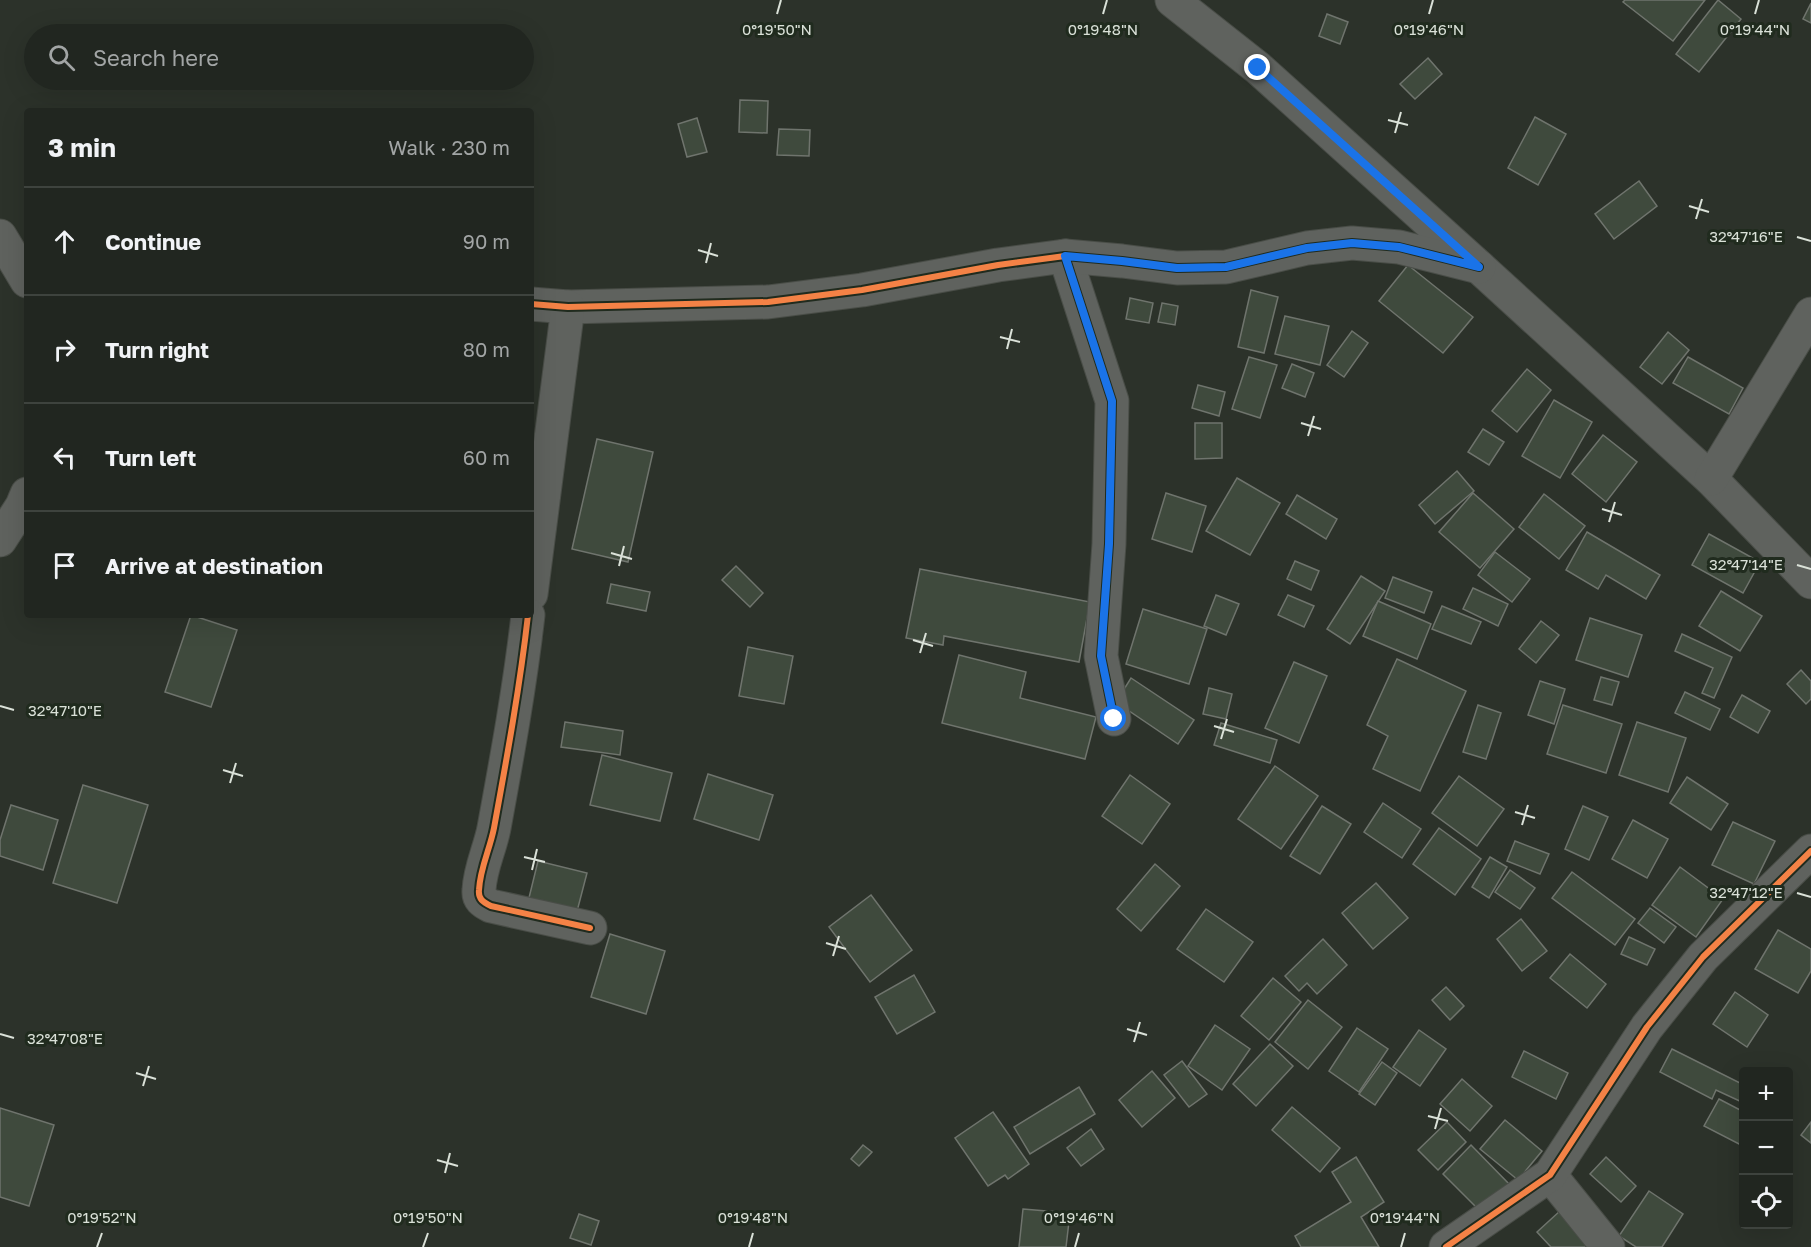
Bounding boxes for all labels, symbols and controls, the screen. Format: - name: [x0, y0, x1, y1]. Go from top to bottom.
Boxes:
- text: 0°19'50"N: [742, 20, 812, 38]
- text: 0°19'48"N: [1068, 20, 1138, 38]
- text: 0°19'46"N: [1394, 20, 1464, 38]
- text: 0°19'44"N: [1720, 20, 1790, 38]
- search box: [24, 24, 534, 90]
- icon: search: [45, 41, 78, 74]
- text: Search here: [93, 44, 219, 71]
- route end: [1244, 54, 1270, 80]
- text: 3 min: [48, 132, 116, 163]
- text: Walk · 230 m: [388, 135, 510, 159]
- icon: ahead: [48, 225, 81, 258]
- text: 32°47'16"E: [1709, 227, 1783, 245]
- text: Continue: [105, 228, 201, 255]
- text: 90 m: [463, 229, 510, 253]
- icon: right: [48, 333, 81, 366]
- text: Turn right: [105, 336, 209, 363]
- text: 80 m: [463, 337, 510, 361]
- icon: left: [48, 441, 81, 474]
- text: Turn left: [105, 444, 196, 471]
- text: 60 m: [463, 445, 510, 469]
- icon: arrive: [48, 549, 81, 582]
- text: Arrive at destination: [105, 552, 323, 579]
- text: 32°47'14"E: [1709, 555, 1783, 573]
- text: 32°47'10"E: [28, 701, 102, 719]
- route start: [1100, 705, 1126, 731]
- text: 32°47'12"E: [1709, 883, 1783, 901]
- text: 32°47'08"E: [27, 1029, 103, 1047]
- map controls: [1739, 1067, 1793, 1229]
- button: +: [1739, 1067, 1793, 1121]
- button: −: [1739, 1121, 1793, 1175]
- button: locate: [1739, 1175, 1793, 1229]
- text: 0°19'52"N: [67, 1208, 137, 1226]
- text: 0°19'50"N: [393, 1208, 463, 1226]
- text: 0°19'48"N: [718, 1208, 788, 1226]
- text: 0°19'46"N: [1044, 1208, 1114, 1226]
- text: 0°19'44"N: [1370, 1208, 1440, 1226]

